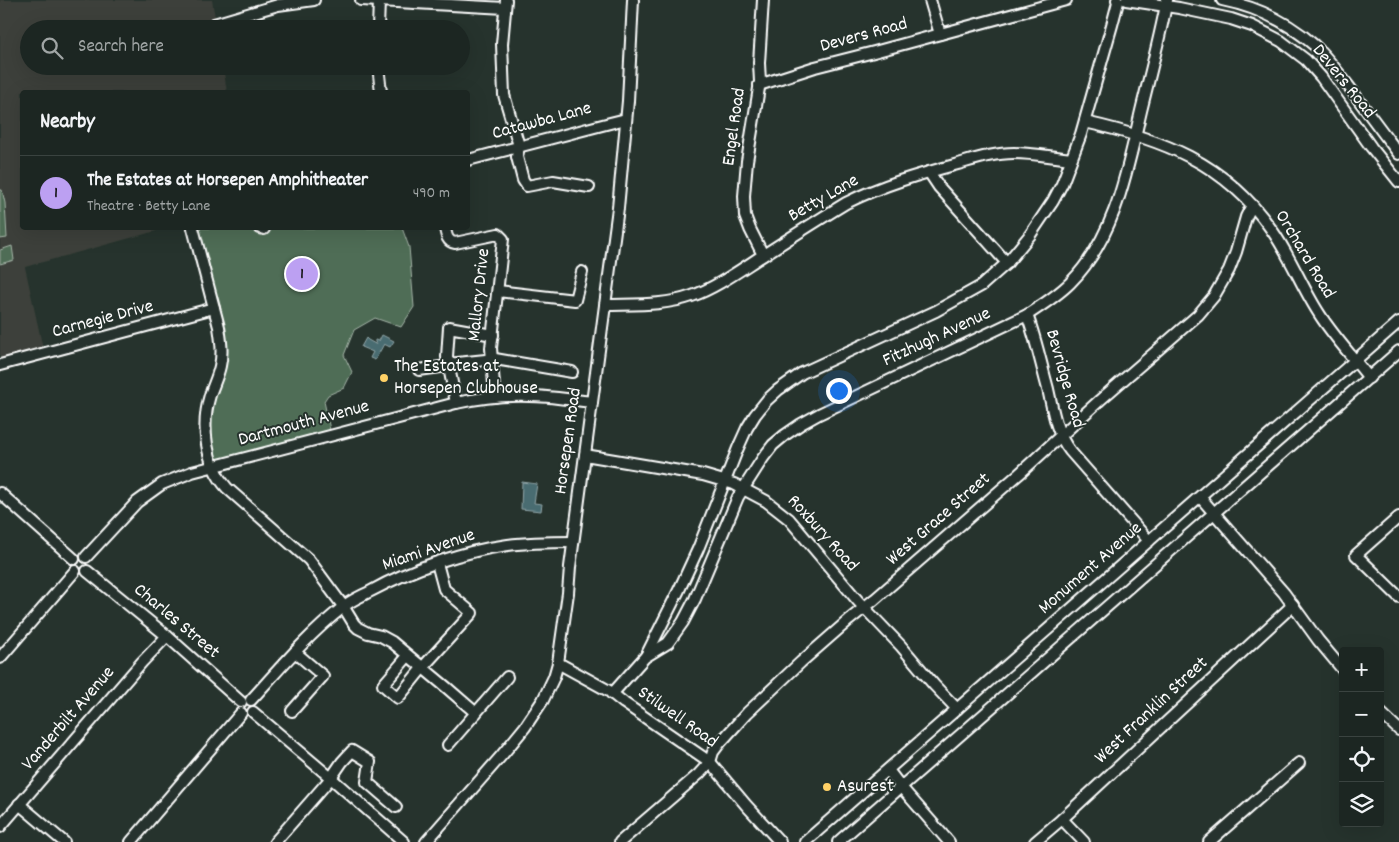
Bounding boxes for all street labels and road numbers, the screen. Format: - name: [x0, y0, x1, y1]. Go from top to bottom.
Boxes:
- street label: Devers Road: [817, 11, 911, 61]
- street label: Devers Road: [1304, 39, 1382, 125]
- street label: Engel Road: [716, 86, 754, 168]
- street label: Catawba Lane: [489, 96, 595, 148]
- street label: Betty Lane: [784, 168, 864, 230]
- street label: Orchard Road: [1267, 206, 1341, 304]
- street label: Mallory Drive: [462, 247, 498, 343]
- street label: Carnegie Drive: [49, 294, 157, 346]
- street label: Fitzhugh Avenue: [879, 301, 995, 375]
- street label: Bevridge Road: [1037, 327, 1091, 431]
- street label: Horsepen Road: [548, 386, 590, 496]
- street label: Dartmouth Avenue: [236, 394, 372, 454]
- street label: West Grace Street: [881, 467, 997, 573]
- street label: Roxbury Road: [780, 489, 864, 579]
- street label: Monument Avenue: [1033, 516, 1149, 622]
- street label: Miami Avenue: [379, 523, 479, 579]
- street label: Charles Street: [127, 578, 225, 666]
- street label: West Franklin Street: [1089, 651, 1215, 771]
- street label: Vanderbilt Avenue: [16, 661, 122, 777]
- street label: Stilwell Road: [631, 680, 723, 756]

